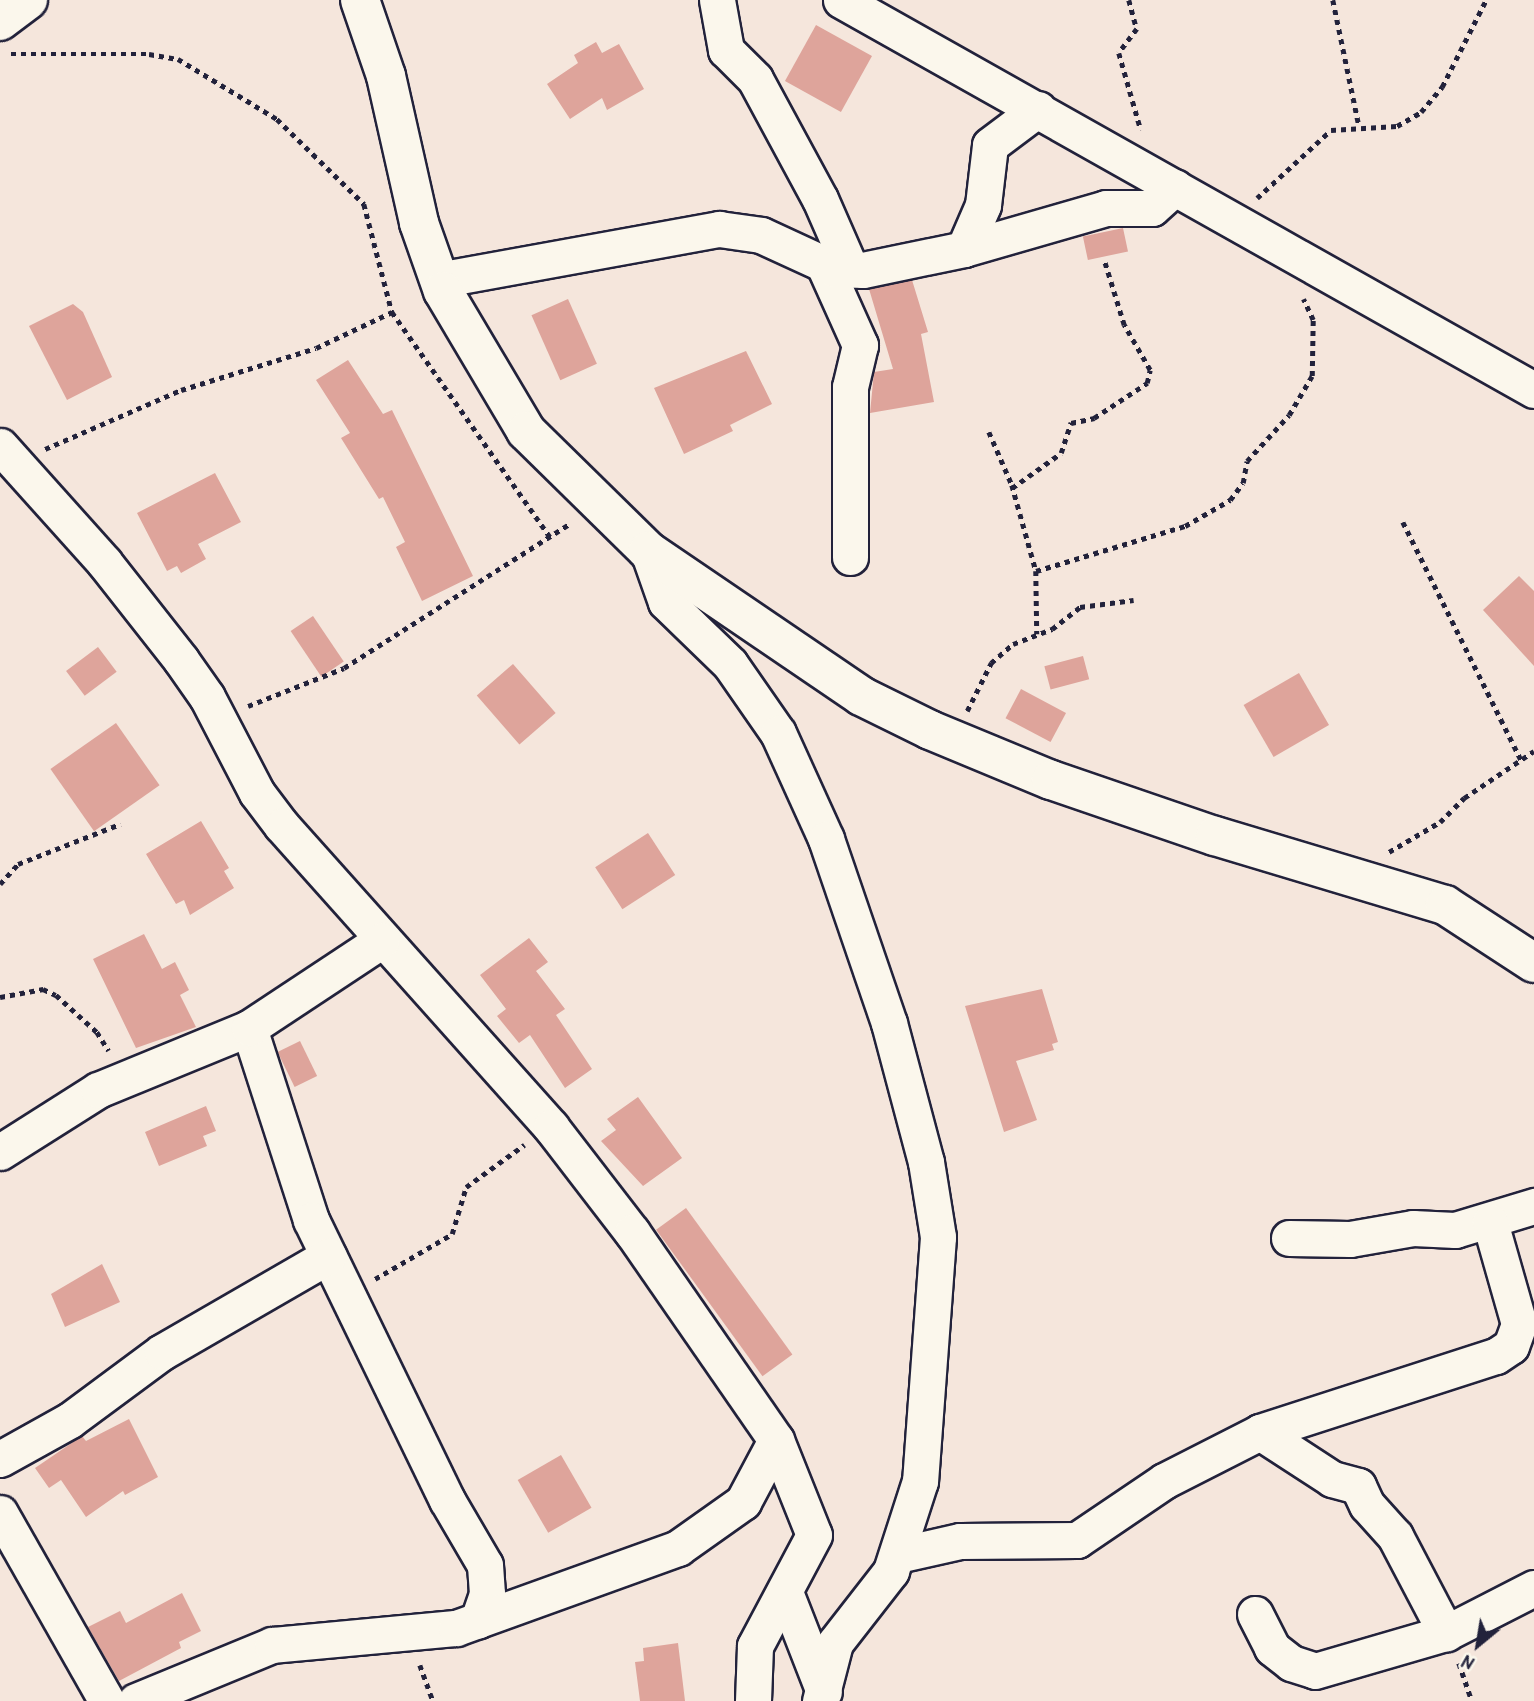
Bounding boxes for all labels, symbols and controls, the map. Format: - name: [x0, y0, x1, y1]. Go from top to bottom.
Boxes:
- north arrow: [1443, 1610, 1513, 1680]
- text: N: [1457, 1649, 1478, 1677]

